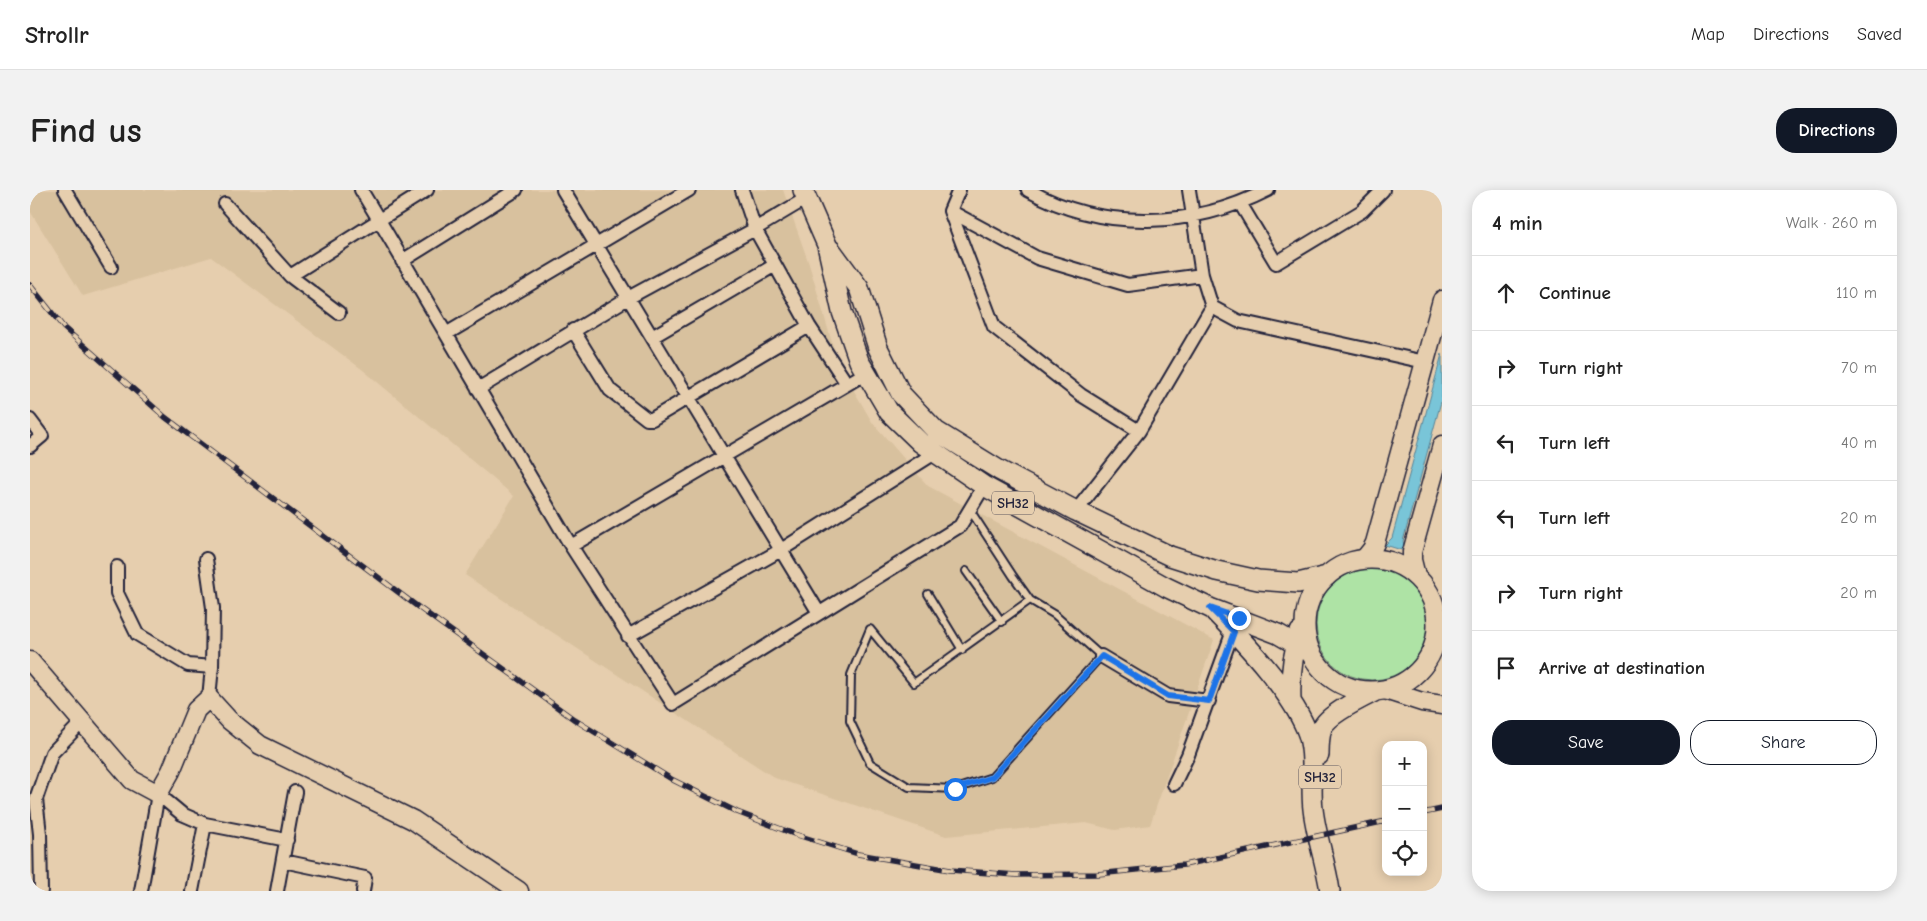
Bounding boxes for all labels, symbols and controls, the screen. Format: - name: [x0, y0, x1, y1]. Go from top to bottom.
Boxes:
- text: Strollr: [25, 21, 89, 49]
- text: Map: [1691, 24, 1725, 45]
- text: Directions: [1753, 24, 1829, 45]
- text: Saved: [1857, 24, 1902, 45]
- button: Directions: [1776, 108, 1897, 153]
- text: Find us: [30, 110, 142, 151]
- text: 4 min: [1492, 211, 1543, 235]
- text: Walk · 260 m: [1786, 214, 1877, 232]
- icon: ahead: [1492, 279, 1520, 307]
- text: Continue: [1539, 282, 1611, 304]
- text: 110 m: [1836, 284, 1877, 302]
- icon: right: [1492, 354, 1520, 382]
- text: Turn right: [1539, 357, 1623, 379]
- text: 70 m: [1841, 359, 1877, 377]
- icon: left: [1492, 429, 1520, 457]
- text: Turn left: [1539, 432, 1610, 454]
- text: 40 m: [1841, 434, 1877, 452]
- road number: SH32: [992, 492, 1034, 514]
- icon: left: [1492, 504, 1520, 532]
- text: Turn left: [1539, 507, 1610, 529]
- text: 20 m: [1840, 509, 1877, 527]
- icon: right: [1492, 579, 1520, 607]
- text: Turn right: [1539, 582, 1623, 604]
- text: 20 m: [1840, 584, 1877, 602]
- route end: [1228, 607, 1251, 630]
- icon: arrive: [1492, 654, 1520, 682]
- text: Arrive at destination: [1539, 657, 1705, 679]
- button: Save: [1492, 720, 1680, 765]
- button: Share: [1690, 720, 1877, 765]
- map controls: [1382, 741, 1427, 876]
- button: +: [1382, 741, 1427, 786]
- road number: SH32: [1299, 766, 1341, 788]
- route start: [944, 778, 967, 801]
- button: −: [1382, 786, 1427, 831]
- button: locate: [1382, 831, 1427, 876]

